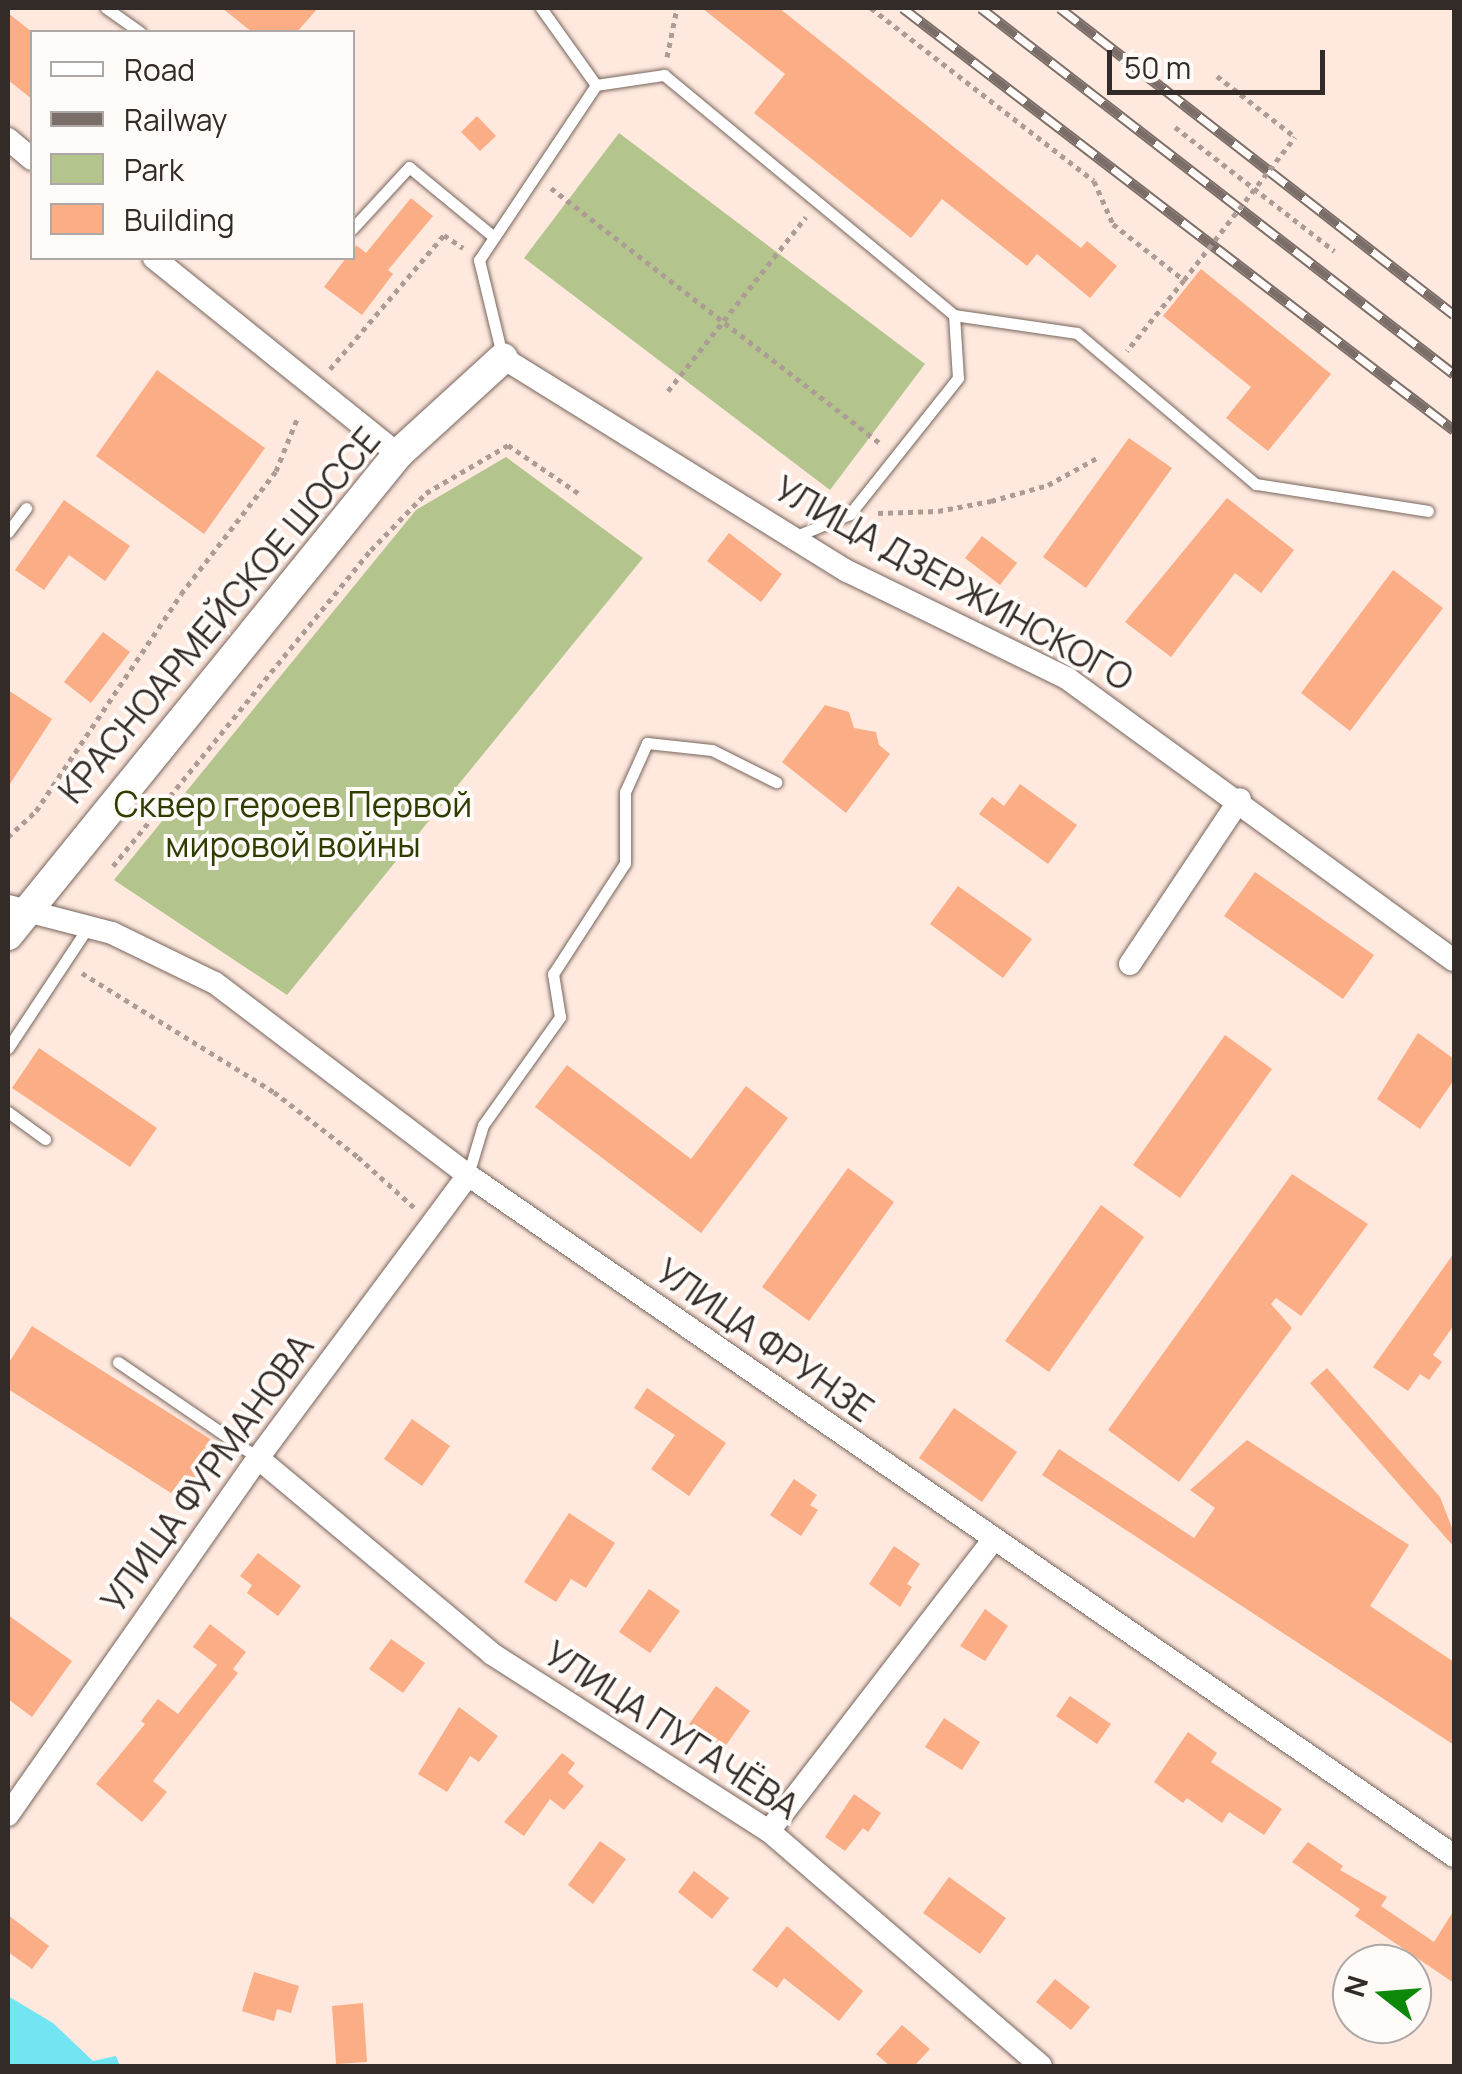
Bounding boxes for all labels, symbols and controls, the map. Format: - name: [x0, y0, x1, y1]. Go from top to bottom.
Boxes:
- legend: [30, 30, 355, 260]
- scale bar: [1112, 30, 1330, 92]
- text: 50 m: [1124, 47, 1191, 88]
- text: Road: [124, 49, 195, 90]
- text: Railway: [124, 99, 227, 140]
- text: Park: [124, 149, 184, 190]
- text: Building: [124, 199, 235, 240]
- street label: КРАСНОАРМЕЙСКОЕ ШОССЕ: [50, 419, 388, 811]
- street label: УЛИЦА ДЗЕРЖИНСКОГО: [768, 467, 1140, 699]
- park label: Сквер героев Первой мировой войны: [114, 783, 472, 865]
- street label: УЛИЦА ФРУНЗЕ: [649, 1250, 881, 1430]
- street label: УЛИЦА ФУРМАНОВА: [92, 1326, 322, 1620]
- street label: УЛИЦА ПУГАЧЁВА: [537, 1632, 807, 1828]
- north arrow: [1332, 1944, 1432, 2044]
- text: N: [1334, 1971, 1376, 2001]

